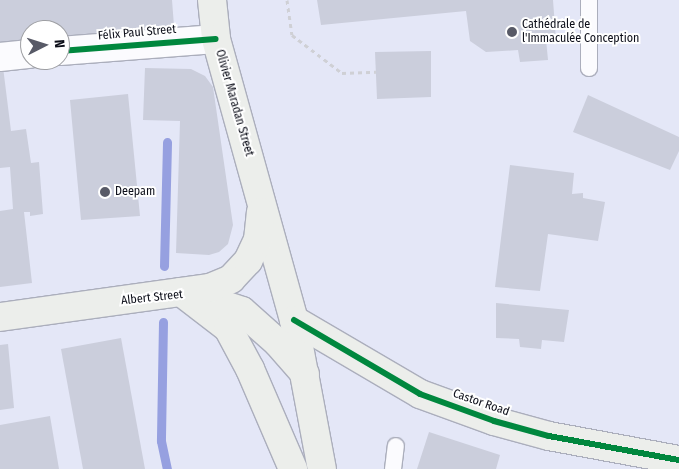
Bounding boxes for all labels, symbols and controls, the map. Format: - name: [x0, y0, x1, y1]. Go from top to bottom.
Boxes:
- place label: Cathédrale de l'Immaculée Conception: [522, 18, 639, 46]
- north arrow: [20, 20, 70, 70]
- street label: Félix Paul Street: [97, 22, 177, 44]
- marker: Cathédrale de l'Immaculée Conception: [506, 26, 518, 38]
- text: N: [51, 39, 68, 49]
- street label: Olivier Maradan Street: [212, 48, 256, 158]
- place label: Deepam: [115, 185, 155, 199]
- marker: Deepam: [99, 186, 111, 198]
- street label: Albert Street: [120, 288, 184, 308]
- street label: Castor Road: [451, 387, 511, 419]

